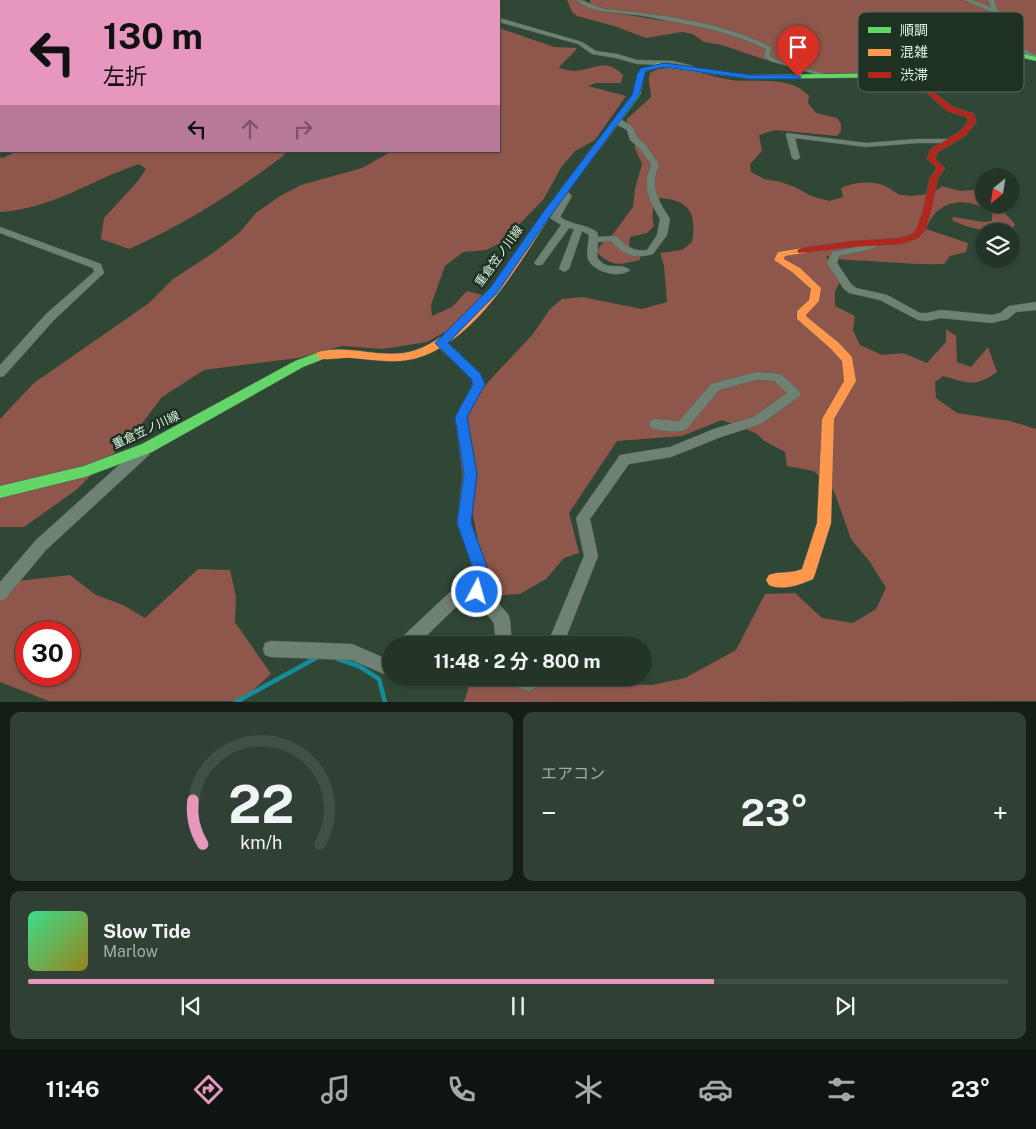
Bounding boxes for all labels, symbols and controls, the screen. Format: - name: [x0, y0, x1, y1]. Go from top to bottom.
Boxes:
- legend: [858, 12, 1024, 92]
- text: 130 m: [103, 16, 203, 57]
- icon: left: [20, 20, 85, 85]
- text: 順調: [900, 22, 928, 38]
- pin: [777, 26, 819, 77]
- icon: arrive: [784, 33, 812, 61]
- text: 混雑: [900, 44, 928, 60]
- text: 左折: [103, 63, 147, 89]
- text: 渋滞: [900, 67, 928, 83]
- icon: left: [183, 115, 211, 143]
- icon: ahead: [236, 115, 264, 143]
- icon: right: [289, 115, 317, 143]
- north arrow: [975, 168, 1020, 212]
- map controls: [975, 168, 1020, 268]
- street label: 重倉笠ノ川線: [472, 223, 526, 289]
- button: layers: [975, 223, 1020, 268]
- street label: 重倉笠ノ川線: [110, 408, 182, 452]
- position arrow: [450, 565, 502, 617]
- speed limit sign: 30: [15, 621, 80, 686]
- text: 11:48 · 2 分 · 800 m: [433, 650, 601, 672]
- text: エアコン: [541, 764, 605, 783]
- text: 22: [228, 774, 295, 835]
- text: 23°: [741, 790, 808, 835]
- text: −: [541, 796, 557, 829]
- text: +: [992, 796, 1008, 829]
- text: km/h: [240, 832, 283, 853]
- text: Slow Tide: [103, 920, 191, 942]
- text: Marlow: [103, 942, 158, 961]
- icon: previous: [177, 992, 205, 1020]
- icon: pause: [504, 992, 532, 1020]
- icon: next: [831, 992, 859, 1020]
- icon: directions: [191, 1072, 226, 1107]
- icon: music: [318, 1072, 353, 1107]
- icon: phone: [444, 1072, 479, 1107]
- icon: climate: [571, 1072, 606, 1107]
- icon: car: [698, 1072, 733, 1107]
- icon: filters: [824, 1072, 859, 1107]
- text: 11:46: [46, 1076, 99, 1102]
- text: 23°: [951, 1076, 990, 1102]

